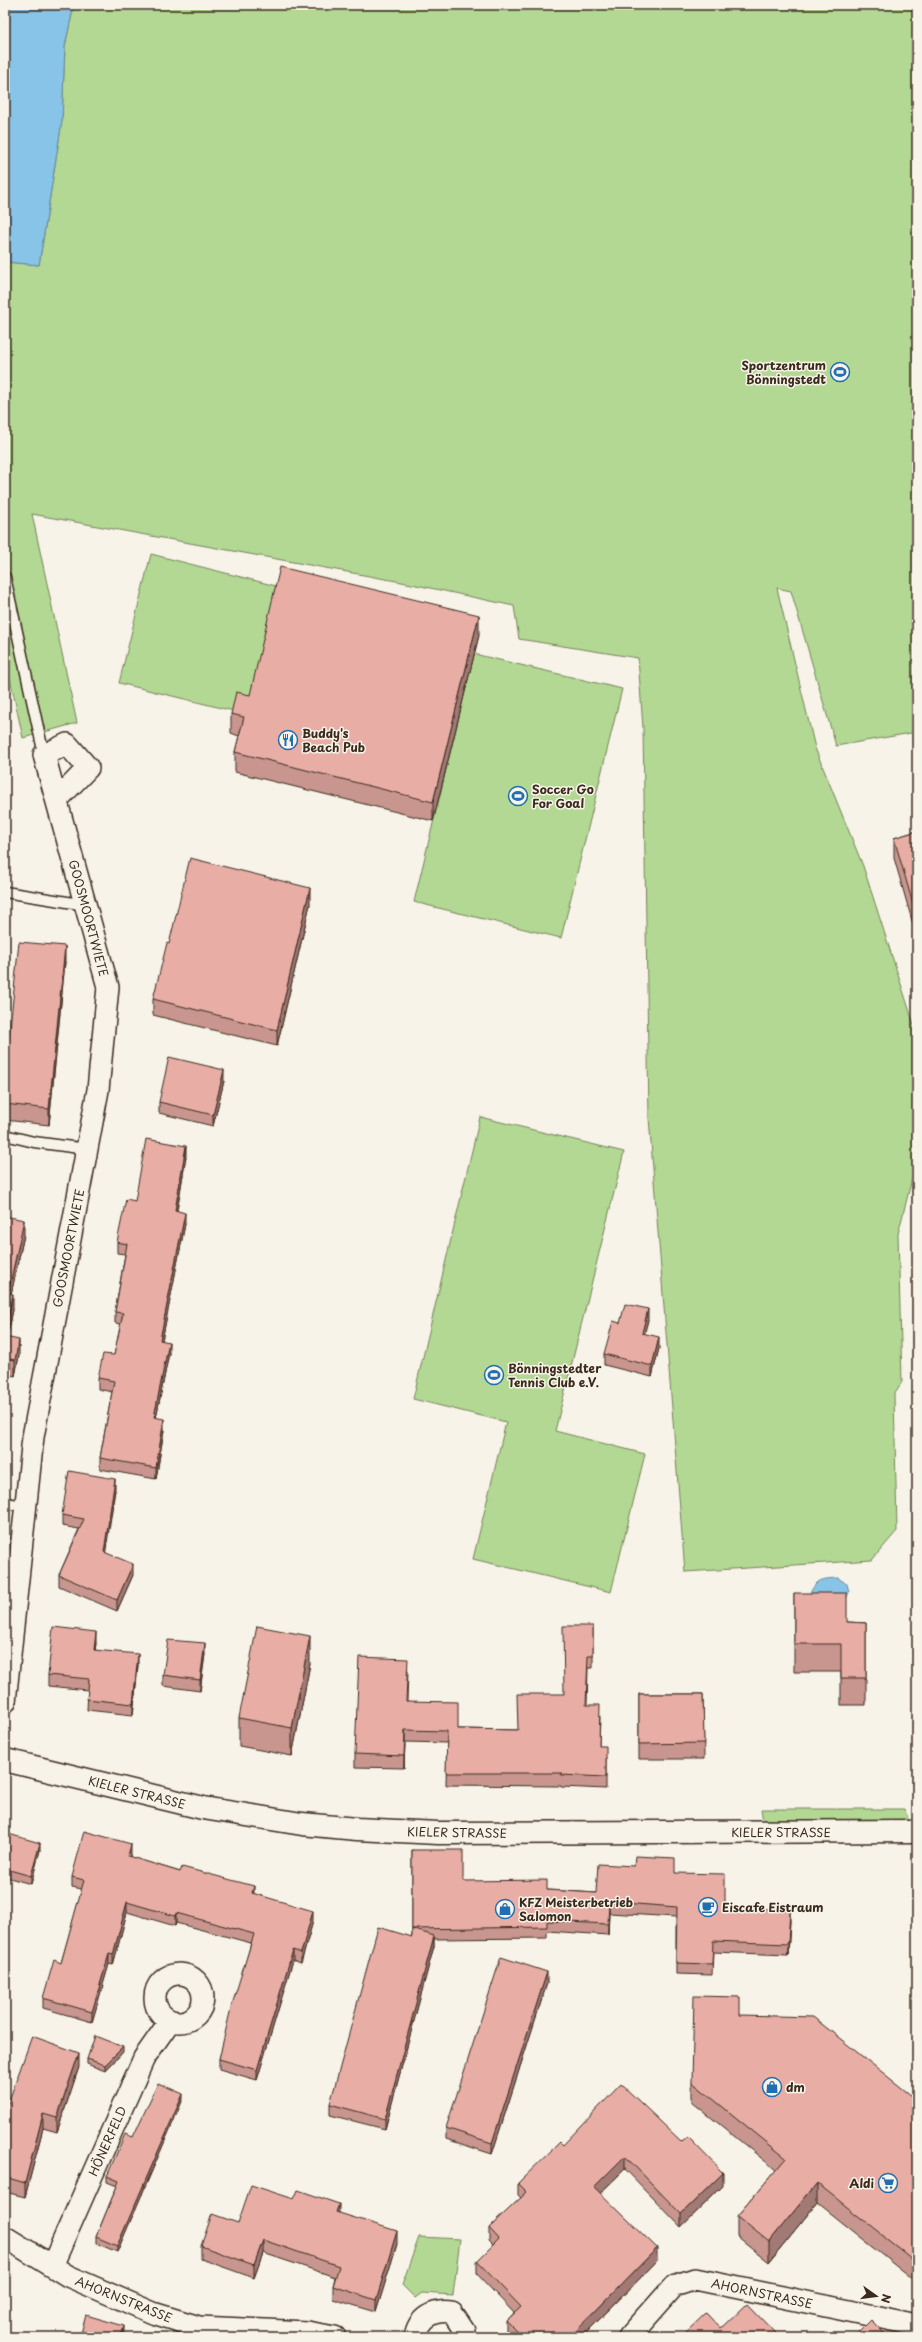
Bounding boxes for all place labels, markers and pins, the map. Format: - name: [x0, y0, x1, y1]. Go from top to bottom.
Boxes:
- place label: Sportzentrum Bönningstedt: [742, 356, 826, 388]
- sports icon: Sportzentrum Bönningstedt: [829, 361, 851, 383]
- place label: Buddy's Beach Pub: [302, 724, 365, 756]
- restaurant icon: Buddy's Beach Pub: [277, 729, 299, 751]
- place label: Soccer Go For Goal: [532, 780, 594, 812]
- sports icon: Soccer Go For Goal: [507, 785, 529, 807]
- place label: Bönningstedter Tennis Club e.V.: [508, 1359, 602, 1391]
- sports icon: Bönningstedter Tennis Club e.V.: [483, 1364, 505, 1386]
- place label: KFZ Meisterbetrieb Salomon: [519, 1893, 633, 1925]
- cafe icon: Eiscafe Eistraum: [697, 1896, 719, 1918]
- shop icon: KFZ Meisterbetrieb Salomon: [494, 1898, 516, 1920]
- place label: Eiscafe Eistraum: [722, 1898, 824, 1916]
- shop icon: dm: [761, 2076, 783, 2098]
- place label: dm: [786, 2078, 805, 2096]
- supermarket icon: Aldi: [877, 2172, 899, 2194]
- place label: Aldi: [849, 2174, 874, 2192]

